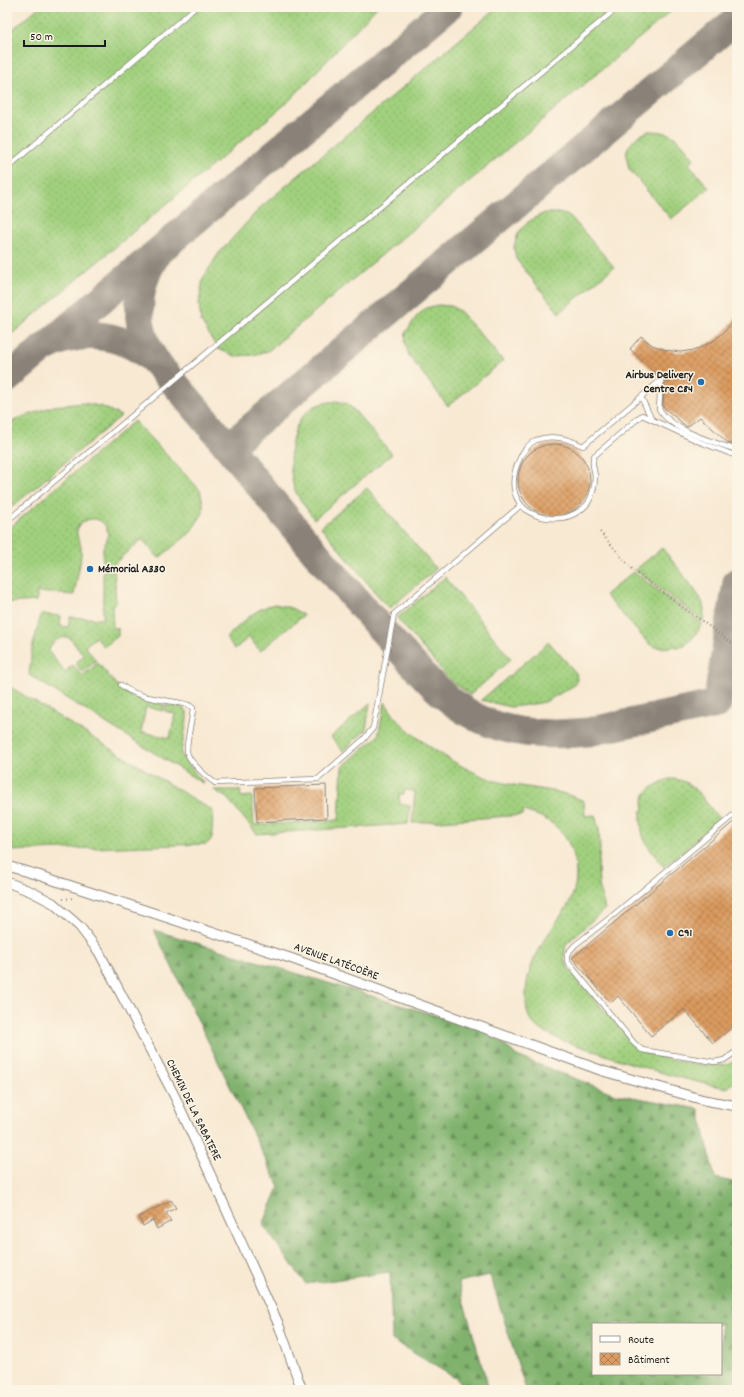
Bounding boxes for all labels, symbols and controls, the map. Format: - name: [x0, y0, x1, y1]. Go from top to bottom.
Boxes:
- scale bar: [24, 22, 105, 48]
- text: 50 m: [30, 29, 53, 46]
- place label: Airbus Delivery Centre C84: [626, 367, 694, 398]
- marker: Airbus Delivery Centre C84: [696, 377, 706, 387]
- place label: Mémorial A330: [98, 561, 166, 578]
- marker: Mémorial A330: [85, 564, 95, 574]
- place label: C91: [678, 925, 692, 942]
- marker: C91: [665, 928, 675, 938]
- street label: AVENUE LATÉCOÈRE: [291, 939, 381, 985]
- street label: CHEMIN DE LA SABATERE: [161, 1056, 225, 1164]
- legend: [592, 1323, 722, 1375]
- text: Route: [628, 1332, 654, 1349]
- text: Bâtiment: [628, 1352, 670, 1369]

